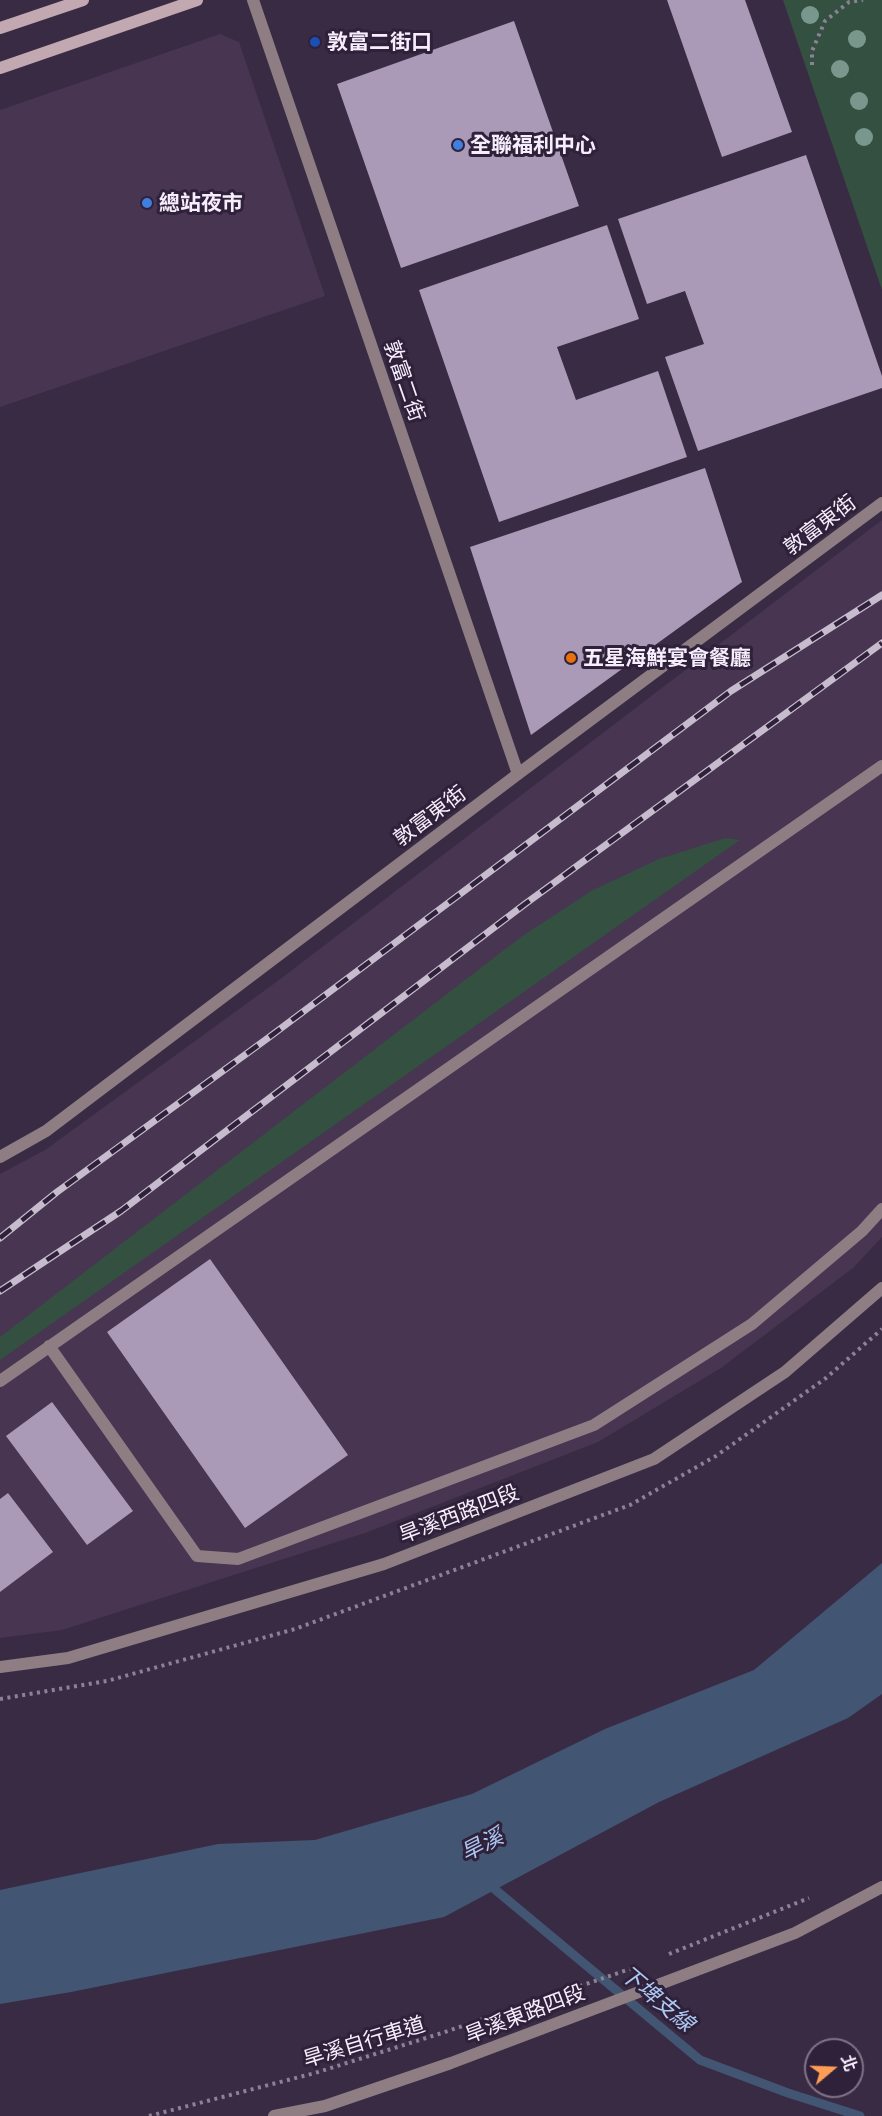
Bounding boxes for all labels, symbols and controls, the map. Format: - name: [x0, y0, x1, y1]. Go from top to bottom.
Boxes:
- place label: 敦富二街口: [327, 29, 432, 55]
- marker: 敦富二街口: [308, 35, 322, 49]
- place label: 全聯福利中心: [470, 132, 596, 158]
- marker: 全聯福利中心: [451, 138, 465, 152]
- place label: 總站夜市: [159, 190, 243, 216]
- marker: 總站夜市: [140, 196, 154, 210]
- street label: 敦富二街: [378, 337, 430, 425]
- street label: 敦富東街: [779, 490, 861, 560]
- place label: 五星海鮮宴會餐廳: [583, 645, 751, 671]
- marker: 五星海鮮宴會餐廳: [564, 651, 578, 665]
- street label: 敦富東街: [389, 781, 471, 851]
- street label: 旱溪西路四段: [396, 1480, 522, 1548]
- water label: 旱溪: [456, 1823, 508, 1867]
- water label: 下埤支線: [615, 1961, 699, 2037]
- street label: 旱溪東路四段: [462, 1980, 588, 2048]
- street label: 旱溪自行車道: [300, 2012, 428, 2072]
- north arrow: [804, 2038, 864, 2098]
- text: 北: [838, 2052, 861, 2073]

